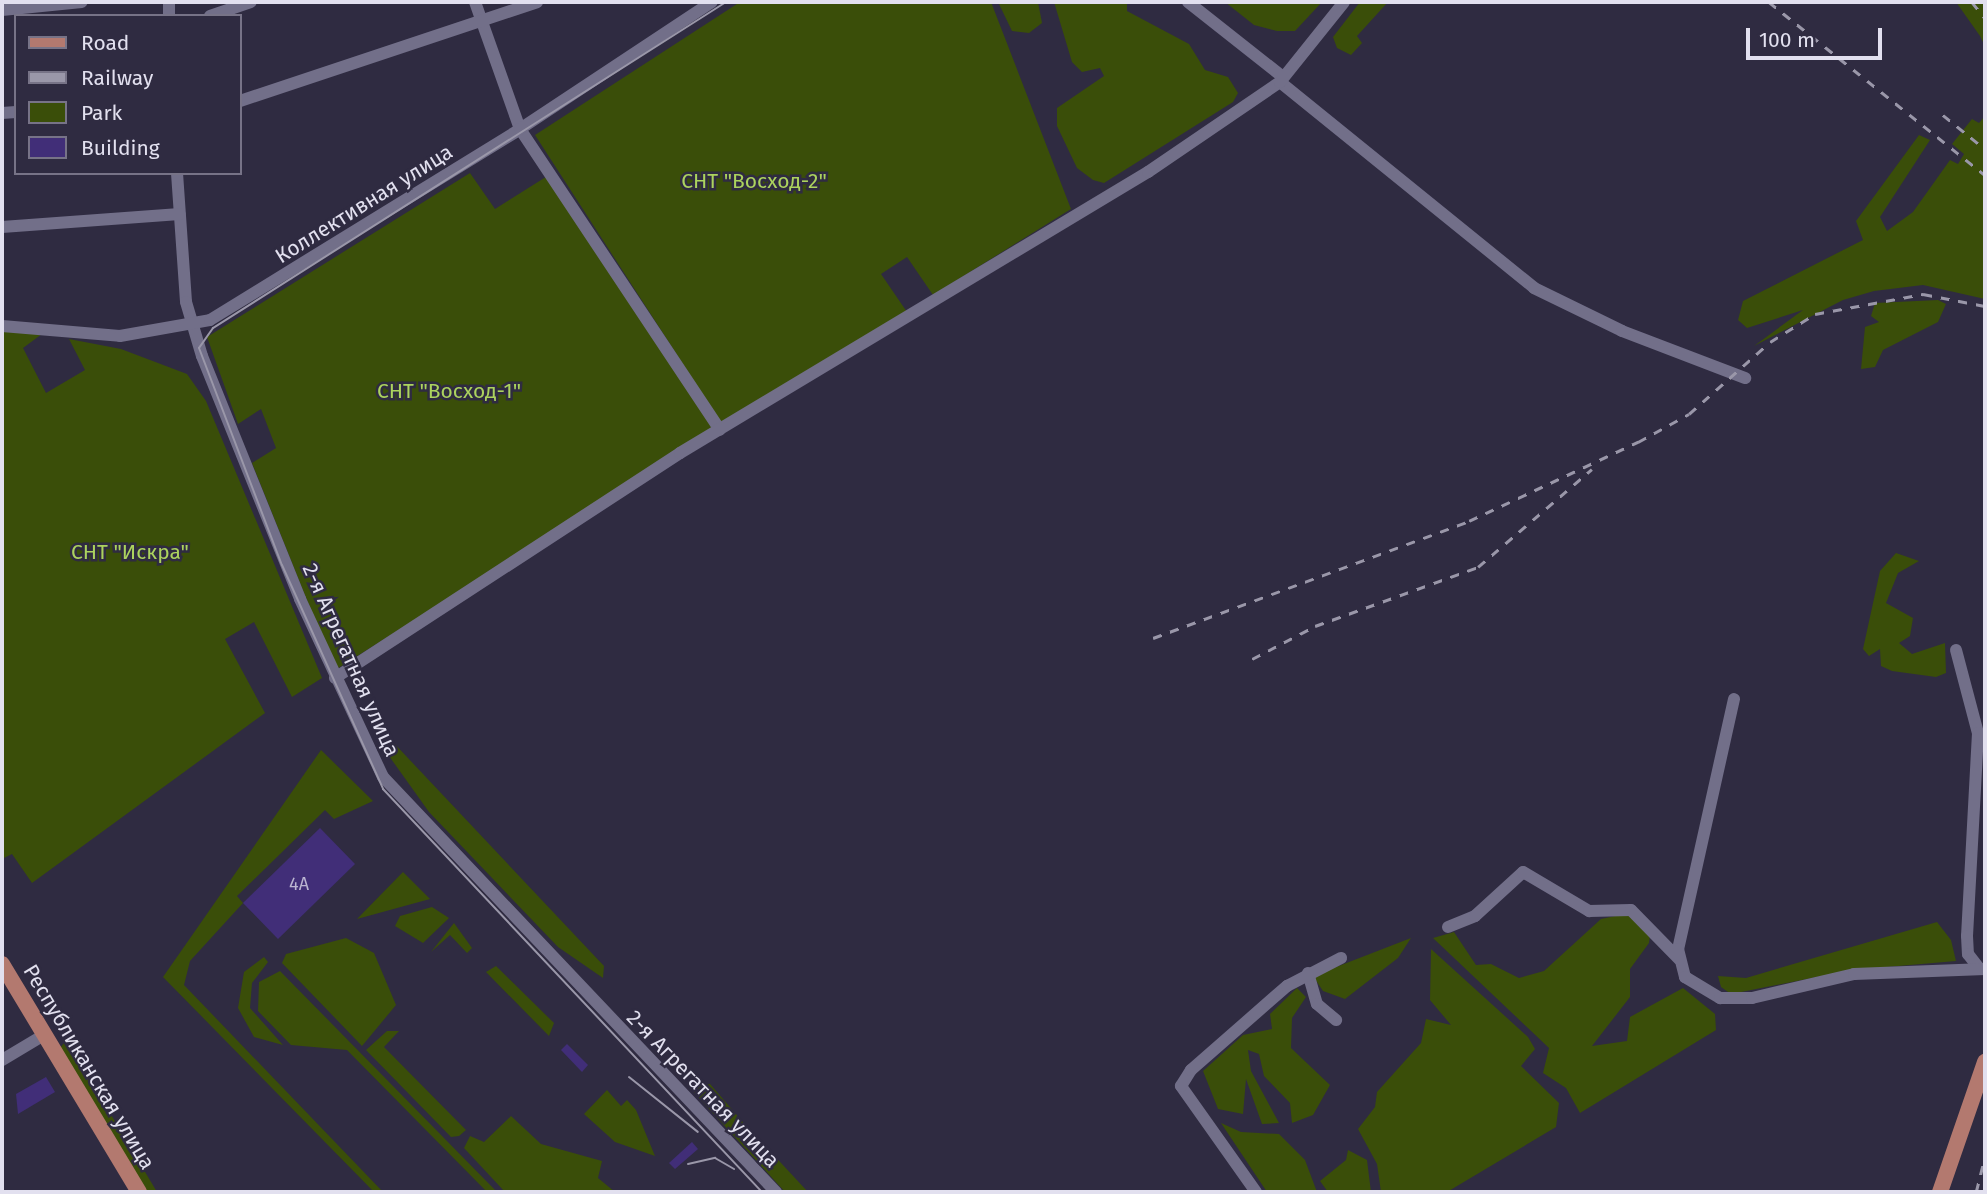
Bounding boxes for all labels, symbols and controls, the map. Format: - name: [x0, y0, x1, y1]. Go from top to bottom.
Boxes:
- legend: [14, 14, 242, 175]
- scale bar: [1749, 14, 1885, 58]
- text: 100 m: [1759, 27, 1815, 53]
- text: Road: [81, 30, 129, 56]
- text: Railway: [81, 65, 153, 91]
- text: Park: [81, 100, 122, 126]
- text: Building: [81, 135, 160, 161]
- street label: Коллективная улица: [271, 139, 457, 269]
- park label: СНТ "Восход-2": [681, 168, 827, 194]
- park label: СНТ "Восход-1": [377, 378, 521, 404]
- park label: СНТ "Искра": [71, 539, 189, 565]
- street label: 2-я Агрегатная улица: [297, 559, 405, 761]
- house number: 4А: [289, 873, 309, 895]
- street label: Республиканская улица: [18, 960, 160, 1174]
- street label: 2-я Агрегатная улица: [621, 1005, 785, 1173]

